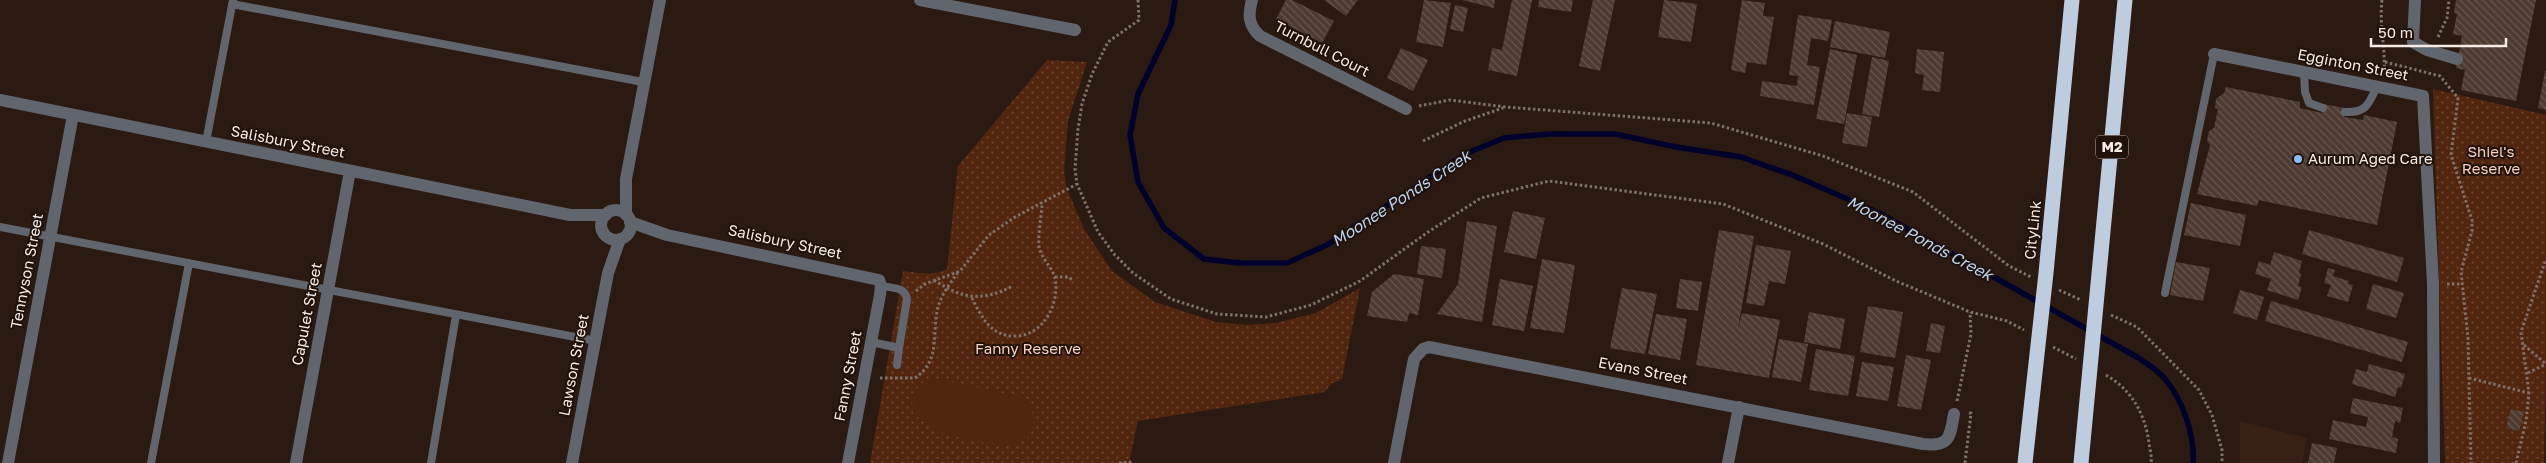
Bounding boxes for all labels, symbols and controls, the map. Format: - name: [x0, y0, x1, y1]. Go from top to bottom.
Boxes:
- scale bar: [2371, 15, 2506, 47]
- street label: Turnbull Court: [1272, 16, 1373, 80]
- text: 50 m: [2378, 23, 2413, 41]
- street label: Egginton Street: [2296, 44, 2410, 84]
- street label: Salisbury Street: [230, 121, 347, 161]
- road number: M2: [2096, 136, 2128, 158]
- park label: Shiel's Reserve: [2462, 142, 2521, 177]
- water label: Moonee Ponds Creek: [1328, 144, 1476, 251]
- place label: Aurum Aged Care: [2308, 149, 2433, 167]
- marker: Aurum Aged Care: [2292, 153, 2304, 165]
- water label: Moonee Ponds Creek: [1844, 191, 1998, 286]
- street label: CityLink: [2020, 199, 2044, 260]
- street label: Tennyson Street: [6, 211, 46, 330]
- street label: Salisbury Street: [727, 220, 844, 262]
- street label: Capulet Street: [287, 261, 325, 367]
- street label: Lawson Street: [554, 312, 592, 417]
- street label: Fanny Street: [829, 329, 865, 423]
- park label: Fanny Reserve: [975, 339, 1081, 357]
- street label: Evans Street: [1597, 353, 1689, 388]

